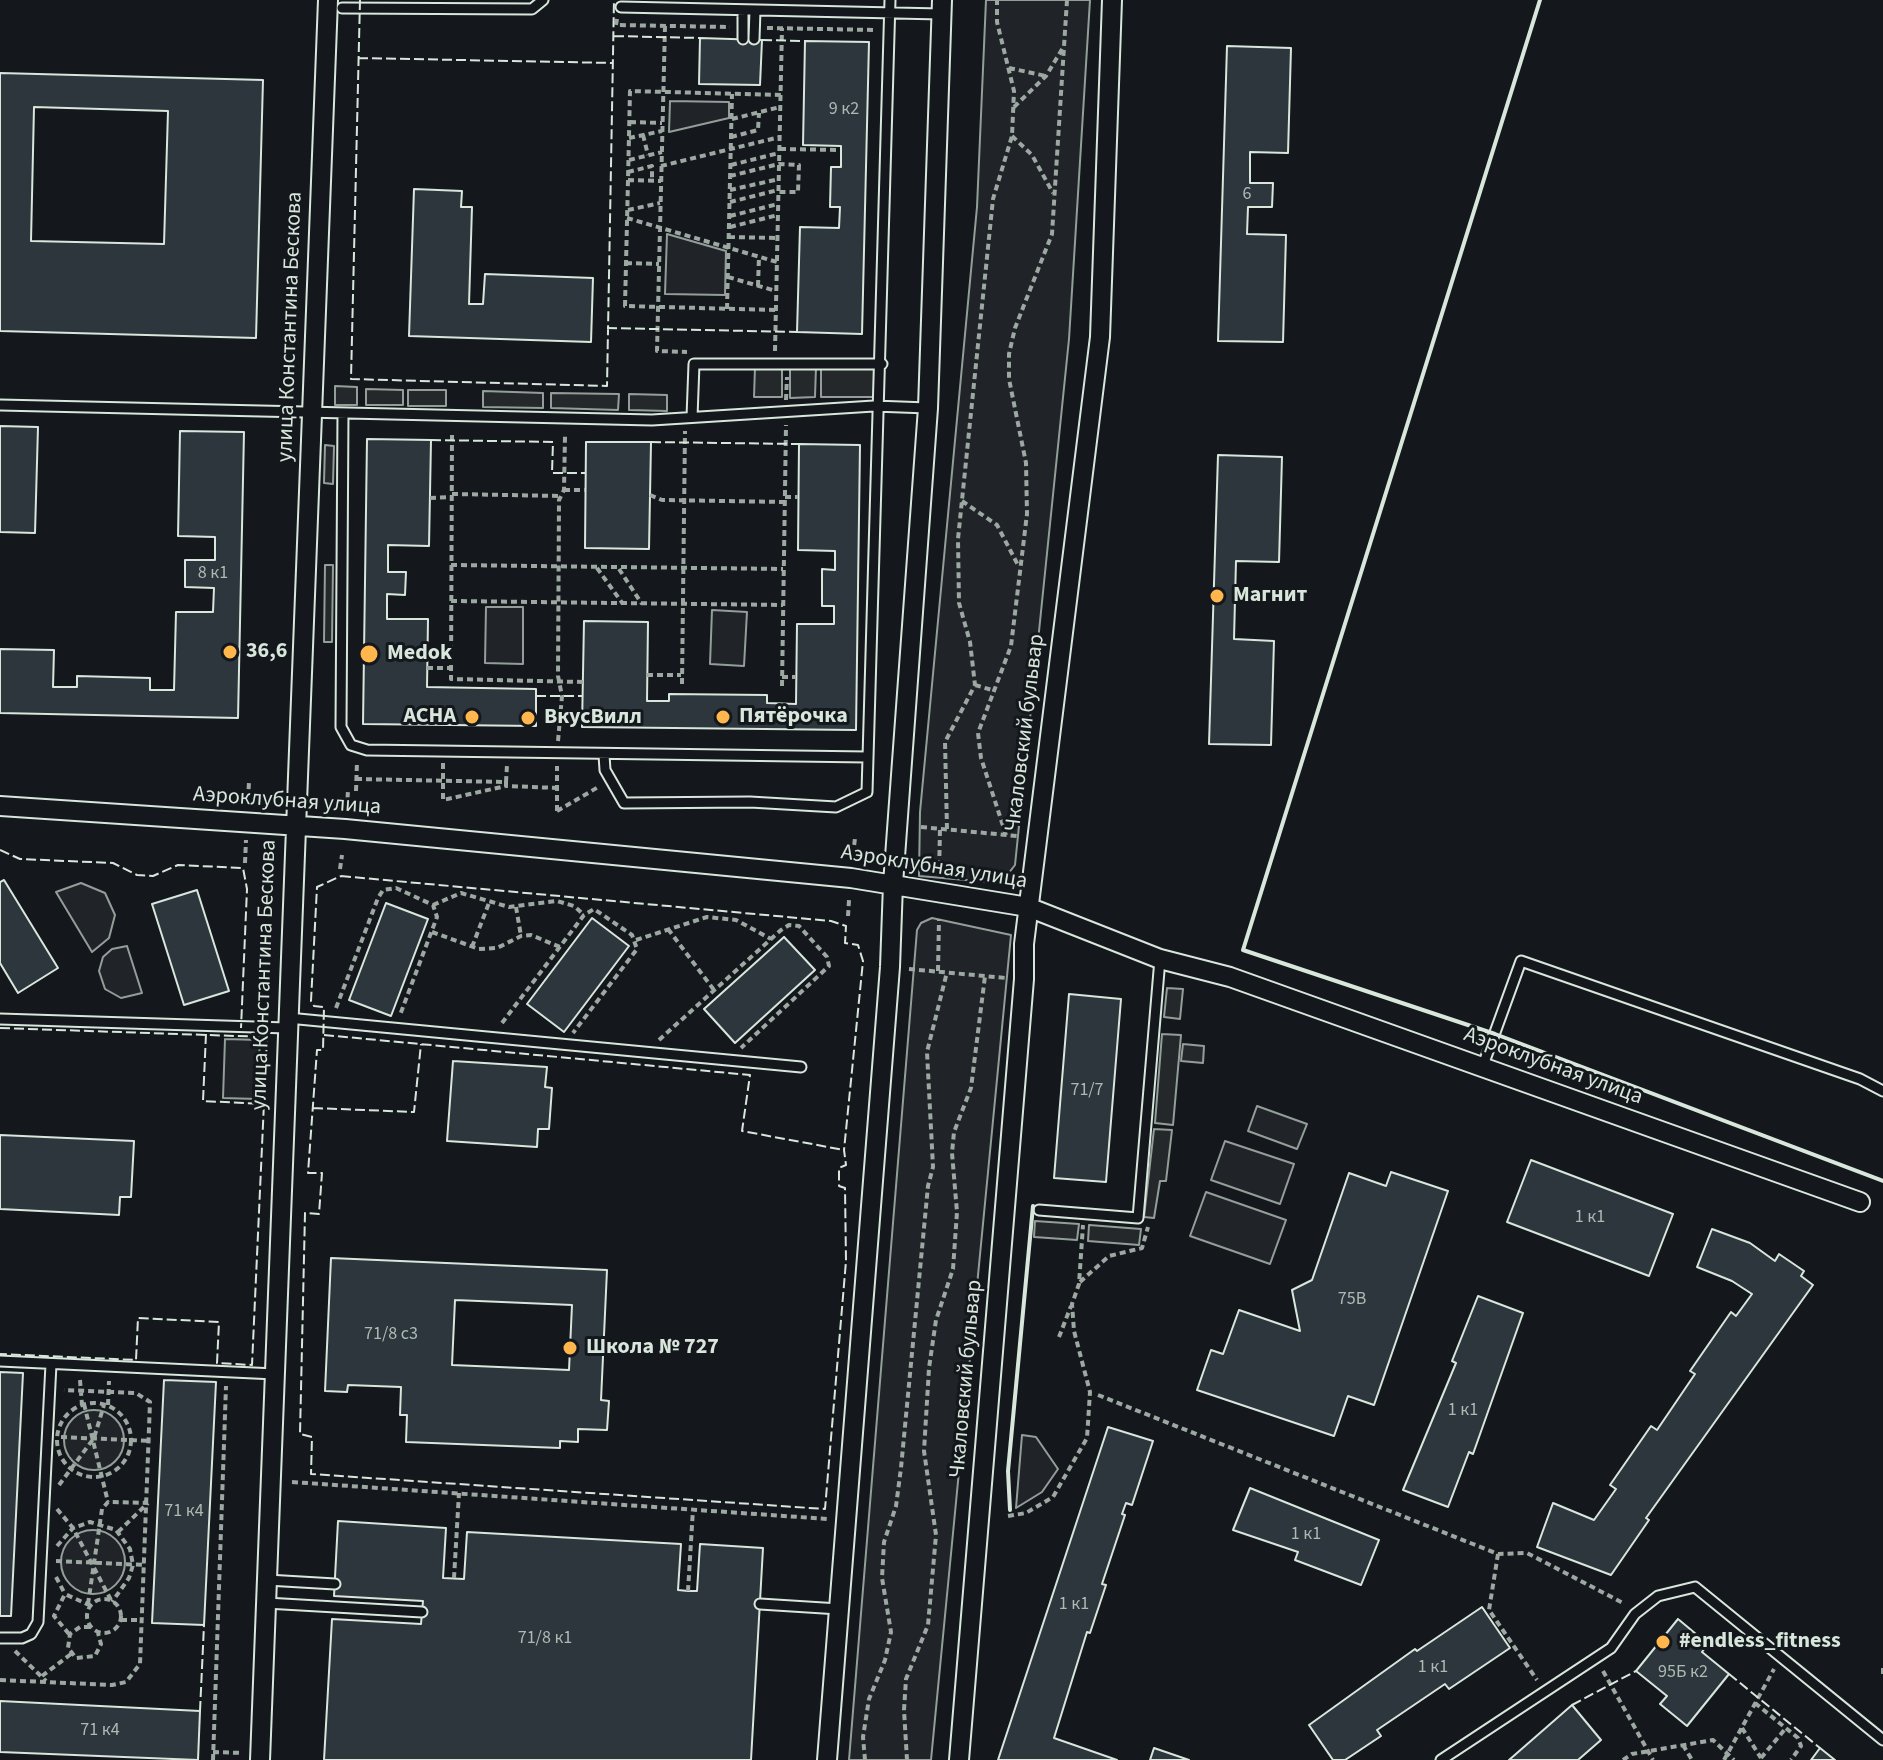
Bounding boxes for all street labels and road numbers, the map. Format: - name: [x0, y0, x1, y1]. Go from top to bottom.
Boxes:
- street label: улица Константина Бескова: [273, 191, 309, 463]
- street label: Чкаловский бульвар: [1001, 633, 1051, 833]
- street label: Аэроклубная улица: [192, 782, 382, 822]
- street label: улица Константина Бескова: [247, 839, 283, 1111]
- street label: Аэроклубная улица: [839, 840, 1029, 896]
- street label: Аэроклубная улица: [1460, 1022, 1646, 1112]
- street label: Чкаловский бульвар: [945, 1279, 989, 1479]

